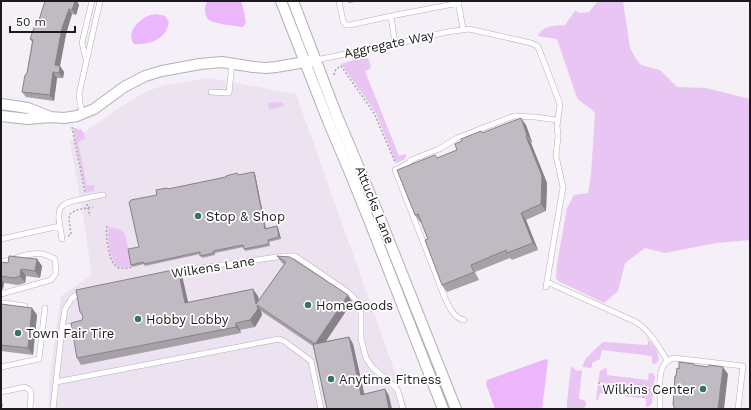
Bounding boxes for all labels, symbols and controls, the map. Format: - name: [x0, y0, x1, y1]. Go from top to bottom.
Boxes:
- scale bar: [10, 8, 75, 34]
- text: 50 m: [16, 15, 46, 29]
- street label: Aggregate Way: [343, 27, 436, 61]
- street label: Attucks Lane: [353, 164, 397, 246]
- place label: Stop & Shop: [206, 209, 285, 224]
- marker: Stop & Shop: [193, 211, 203, 221]
- street label: Wilkens Lane: [170, 253, 256, 281]
- place label: HomeGoods: [316, 298, 393, 313]
- marker: HomeGoods: [303, 300, 313, 310]
- place label: Hobby Lobby: [146, 312, 229, 327]
- marker: Hobby Lobby: [133, 314, 143, 324]
- place label: Town Fair Tire: [26, 326, 114, 341]
- marker: Town Fair Tire: [13, 328, 23, 338]
- place label: Anytime Fitness: [339, 372, 442, 387]
- marker: Anytime Fitness: [326, 374, 336, 384]
- place label: Wilkins Center: [602, 382, 695, 397]
- marker: Wilkins Center: [698, 384, 708, 394]

